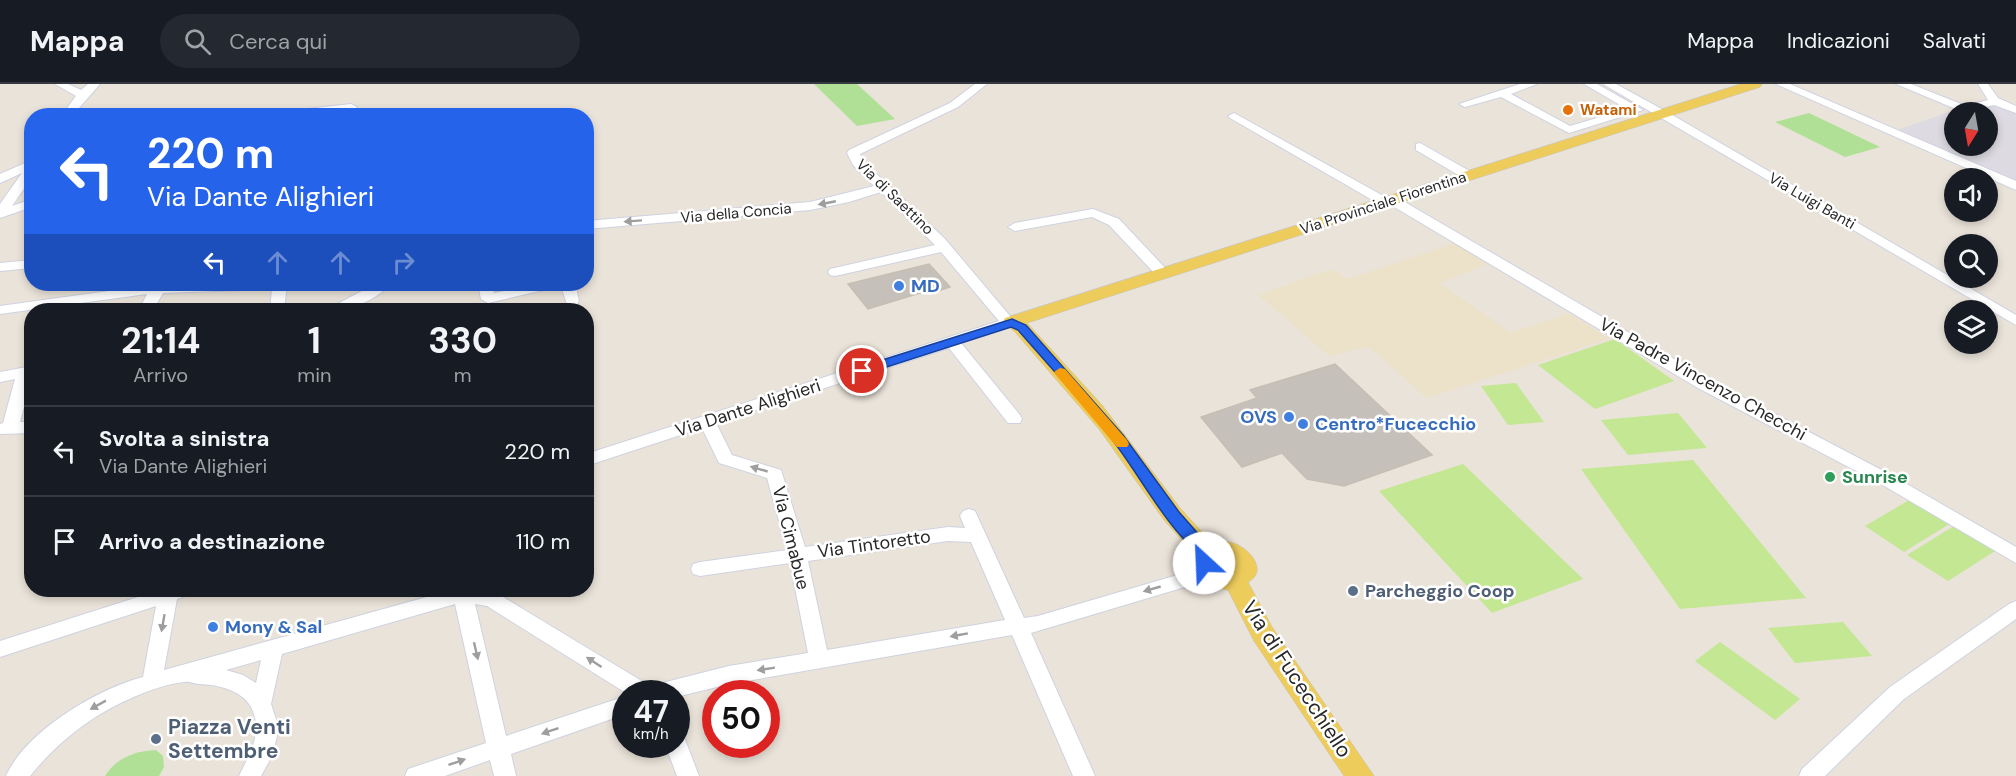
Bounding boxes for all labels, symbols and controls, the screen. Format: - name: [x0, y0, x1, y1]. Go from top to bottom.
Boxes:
- search box: [160, 14, 580, 68]
- text: Mappa: [30, 23, 124, 60]
- icon: search: [181, 25, 214, 58]
- text: Cerca qui: [229, 27, 327, 56]
- text: Mappa: [1687, 27, 1754, 55]
- text: Indicazioni: [1787, 27, 1890, 55]
- text: Salvati: [1923, 27, 1986, 55]
- place label: Watami: [1580, 100, 1637, 120]
- north arrow: [1944, 102, 1998, 156]
- map controls: [1944, 102, 1998, 354]
- marker: Watami: [1561, 103, 1575, 117]
- text: 220 m: [147, 126, 274, 181]
- icon: left: [48, 132, 126, 210]
- street label: Via di Saettino: [852, 155, 938, 239]
- street label: Via Provinciale Fiorentina: [1297, 167, 1469, 239]
- street label: Via Luigi Banti: [1765, 168, 1859, 234]
- button: sound: [1944, 168, 1998, 222]
- text: Via Dante Alighieri: [147, 179, 374, 214]
- street label: Via della Concia: [680, 198, 792, 228]
- one-way arrow: [817, 199, 836, 208]
- one-way arrow: [623, 216, 642, 226]
- button: search: [1944, 234, 1998, 288]
- icon: left: [198, 246, 231, 279]
- icon: ahead: [261, 246, 294, 279]
- icon: ahead: [324, 246, 357, 279]
- icon: right: [387, 246, 420, 279]
- place label: MD: [911, 274, 940, 298]
- marker: MD: [892, 279, 906, 293]
- button: layers: [1944, 300, 1998, 354]
- street label: Via Padre Vincenzo Checchi: [1595, 312, 1811, 446]
- text: 21:14: [121, 317, 200, 364]
- text: 1: [308, 317, 321, 364]
- text: 330: [428, 317, 497, 364]
- pin: [836, 345, 887, 396]
- icon: arrive: [845, 354, 878, 387]
- text: Arrivo: [133, 362, 188, 388]
- text: min: [297, 362, 331, 388]
- text: m: [454, 362, 472, 388]
- street label: Via Dante Alighieri: [672, 373, 824, 443]
- place label: OVS: [1240, 405, 1277, 429]
- marker: OVS: [1282, 410, 1296, 424]
- place label: Centro*Fucecchio: [1315, 412, 1476, 436]
- marker: Centro*Fucecchio: [1296, 417, 1310, 431]
- text: Svolta a sinistra: [99, 424, 269, 453]
- icon: left: [48, 435, 81, 468]
- text: 220 m: [504, 437, 570, 466]
- text: Via Dante Alighieri: [99, 453, 267, 479]
- one-way arrow: [750, 464, 768, 473]
- place label: Sunrise: [1842, 465, 1908, 489]
- marker: Sunrise: [1823, 470, 1837, 484]
- street label: Via Cimabue: [767, 484, 815, 592]
- street label: Via Tintoretto: [816, 524, 932, 564]
- icon: arrive: [48, 525, 81, 558]
- text: Arrivo a destinazione: [99, 527, 325, 556]
- text: 110 m: [516, 527, 570, 556]
- position arrow: [1172, 531, 1236, 595]
- place label: Parcheggio Coop: [1365, 579, 1515, 603]
- marker: Parcheggio Coop: [1346, 584, 1360, 598]
- one-way arrow: [1143, 585, 1161, 594]
- street label: Via di Fucecchiello: [1236, 595, 1358, 763]
- one-way arrow: [158, 614, 167, 633]
- place label: Mony & Sal: [225, 615, 322, 639]
- marker: Mony & Sal: [206, 620, 220, 634]
- one-way arrow: [949, 631, 968, 640]
- one-way arrow: [472, 641, 482, 660]
- one-way arrow: [586, 656, 602, 667]
- one-way arrow: [757, 664, 776, 673]
- speed limit sign: 50: [702, 680, 780, 758]
- text: 47: [633, 692, 669, 731]
- one-way arrow: [89, 700, 106, 710]
- place label: Piazza Venti Settembre: [168, 713, 291, 765]
- text: km/h: [633, 724, 669, 744]
- one-way arrow: [541, 726, 559, 736]
- marker: Piazza Venti Settembre: [149, 732, 163, 746]
- one-way arrow: [448, 757, 466, 766]

